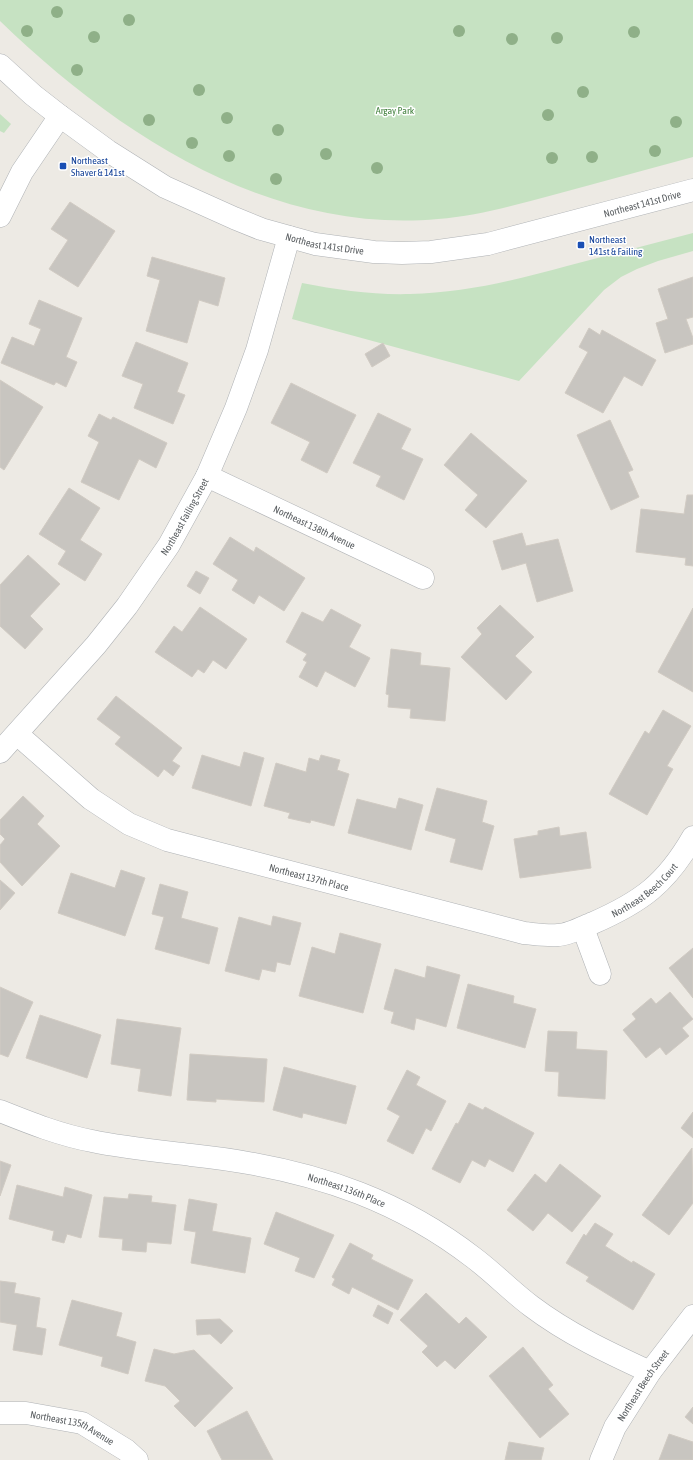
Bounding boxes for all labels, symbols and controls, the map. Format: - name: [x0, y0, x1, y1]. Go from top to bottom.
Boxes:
- park label: Argay Park: [376, 105, 415, 116]
- place label: Northeast Shaver & 141st: [71, 155, 125, 178]
- marker: Northeast Shaver & 141st: [58, 161, 68, 171]
- street label: Northeast 141st Drive: [602, 188, 683, 219]
- street label: Northeast 141st Drive: [284, 231, 365, 257]
- place label: Northeast 141st & Failing: [589, 234, 643, 257]
- marker: Northeast 141st & Failing: [576, 240, 586, 250]
- street label: Northeast Failing Street: [159, 476, 211, 557]
- street label: Northeast 138th Avenue: [272, 503, 357, 551]
- street label: Northeast Beech Court: [610, 861, 680, 920]
- street label: Northeast 137th Place: [268, 862, 350, 893]
- street label: Northeast 136th Place: [306, 1171, 388, 1210]
- street label: Northeast Beech Street: [615, 1348, 671, 1423]
- street label: Northeast 135th Avenue: [29, 1409, 116, 1448]

